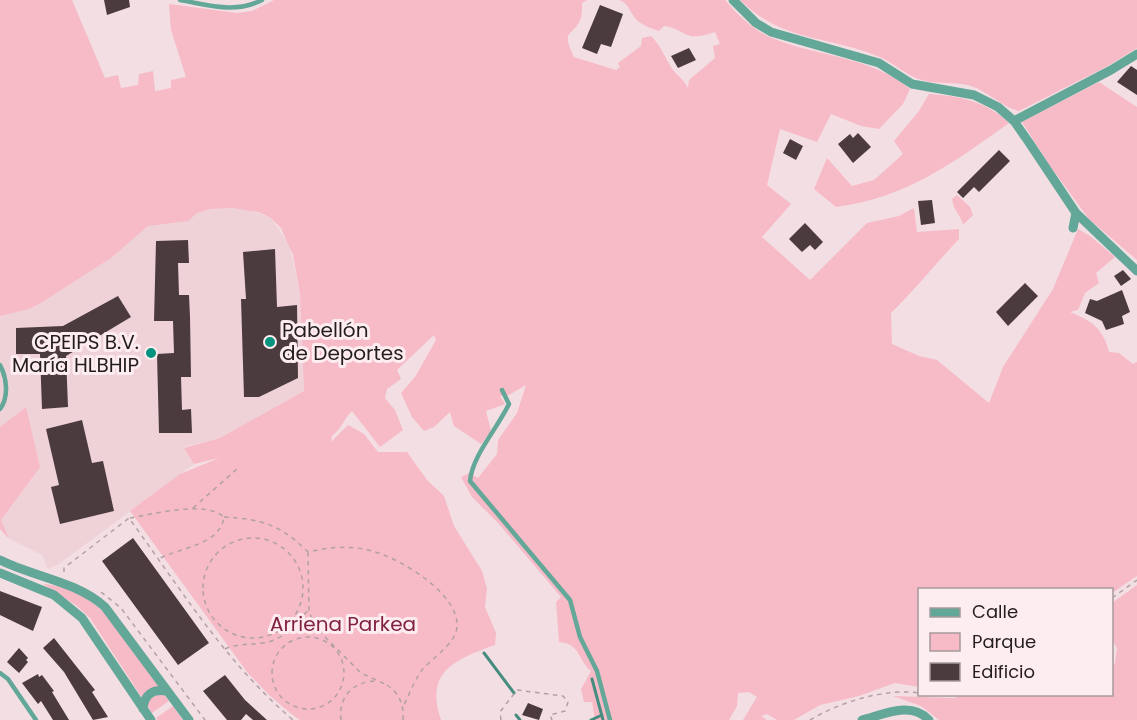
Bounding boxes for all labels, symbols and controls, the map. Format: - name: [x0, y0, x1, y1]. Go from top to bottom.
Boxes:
- place label: Pabellón de Deportes: [282, 316, 404, 367]
- place label: CPEIPS B.V. María HLBHIP: [12, 328, 139, 379]
- marker: Pabellón de Deportes: [263, 335, 277, 349]
- marker: CPEIPS B.V. María HLBHIP: [144, 346, 158, 360]
- legend: [918, 588, 1113, 696]
- text: Calle: [972, 599, 1018, 624]
- park label: Arriena Parkea: [270, 610, 416, 638]
- text: Parque: [972, 629, 1036, 654]
- text: Edificio: [972, 659, 1035, 684]

